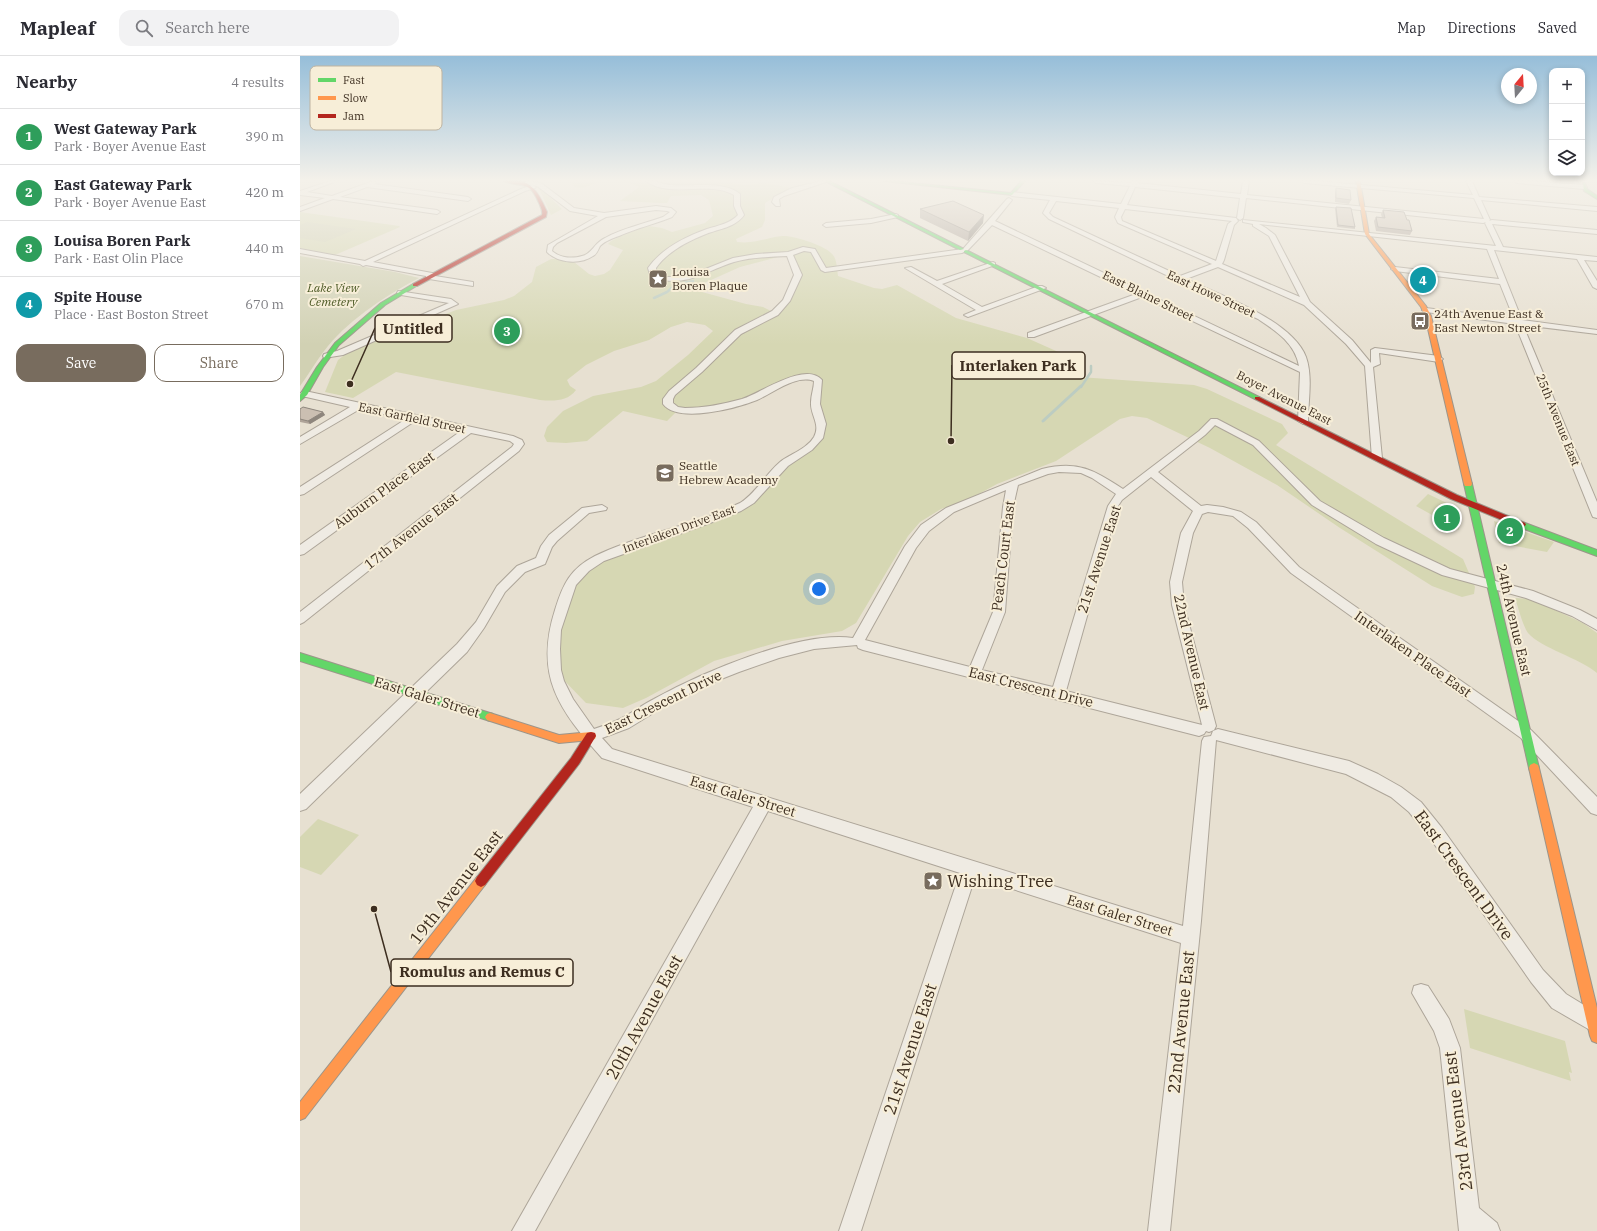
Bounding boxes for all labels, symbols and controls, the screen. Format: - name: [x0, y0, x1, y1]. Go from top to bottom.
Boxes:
- search box: [119, 10, 399, 46]
- text: Mapleaf: [20, 16, 95, 40]
- icon: search: [133, 17, 155, 39]
- text: Search here: [165, 18, 250, 37]
- text: Map: [1397, 19, 1426, 37]
- text: Directions: [1448, 19, 1516, 37]
- text: Saved: [1538, 19, 1577, 37]
- legend: [310, 66, 442, 130]
- north arrow: [1501, 68, 1537, 104]
- map controls: [1549, 68, 1585, 176]
- button: +: [1549, 68, 1585, 104]
- text: Nearby: [16, 71, 77, 93]
- text: Fast: [343, 73, 365, 87]
- text: 4 results: [231, 74, 284, 91]
- text: Slow: [343, 91, 368, 105]
- button: −: [1549, 104, 1585, 140]
- text: Jam: [343, 109, 365, 123]
- text: West Gateway Park: [54, 119, 197, 138]
- text: 1: [25, 128, 33, 145]
- text: 390 m: [245, 128, 284, 145]
- text: Park · Boyer Avenue East: [54, 138, 206, 155]
- button: layers: [1549, 140, 1585, 176]
- text: East Gateway Park: [54, 175, 192, 194]
- text: 2: [25, 184, 33, 201]
- text: 420 m: [245, 184, 284, 201]
- text: Park · Boyer Avenue East: [54, 194, 206, 211]
- text: Louisa Boren Park: [54, 231, 190, 250]
- text: 3: [25, 240, 33, 257]
- text: 440 m: [245, 240, 284, 257]
- text: Park · East Olin Place: [54, 250, 183, 267]
- place label: Louisa Boren Plaque: [672, 264, 748, 293]
- pin: 4: [1410, 265, 1436, 295]
- street label: East Blaine Street: [1100, 267, 1196, 324]
- street label: East Howe Street: [1165, 267, 1258, 320]
- place icon: Louisa Boren Plaque: [647, 268, 669, 290]
- park label: Lake View Cemetery: [306, 280, 360, 309]
- text: Spite House: [54, 287, 142, 306]
- text: 4: [25, 296, 33, 313]
- text: 670 m: [245, 296, 284, 313]
- text: Place · East Boston Street: [54, 306, 208, 323]
- place label: 24th Avenue East & East Newton Street: [1434, 306, 1544, 335]
- bus stop icon: 24th Avenue East & East Newton Street: [1409, 310, 1431, 332]
- callout: Untitled: [375, 315, 452, 342]
- pin: 3: [494, 316, 520, 346]
- text: Untitled: [383, 319, 444, 338]
- button: Save: [16, 344, 146, 382]
- button: Share: [154, 344, 284, 382]
- callout: Interlaken Park: [952, 352, 1085, 379]
- text: Interlaken Park: [960, 356, 1077, 375]
- street label: Boyer Avenue East: [1234, 367, 1334, 428]
- street label: 25th Avenue East: [1533, 372, 1584, 468]
- street label: East Garfield Street: [357, 399, 467, 436]
- street label: Auburn Place East: [330, 447, 438, 533]
- place label: Seattle Hebrew Academy: [679, 458, 779, 487]
- school or university icon: Seattle Hebrew Academy: [654, 462, 676, 484]
- street label: 17th Avenue East: [360, 489, 462, 573]
- street label: Peach Court East: [987, 500, 1019, 612]
- street label: Interlaken Drive East: [620, 501, 737, 556]
- street label: 21st Avenue East: [1073, 503, 1125, 615]
- pin: 1: [1434, 503, 1460, 533]
- pin: 2: [1497, 516, 1523, 546]
- street label: 24th Avenue East: [1492, 562, 1536, 678]
- your location: [809, 579, 829, 599]
- street label: 22nd Avenue East: [1170, 592, 1214, 712]
- street label: Interlaken Place East: [1351, 607, 1475, 701]
- street label: East Crescent Drive: [967, 663, 1095, 711]
- street label: East Crescent Drive: [602, 666, 724, 738]
- street label: East Galer Street: [372, 672, 482, 722]
- street label: East Galer Street: [688, 771, 798, 821]
- street label: East Crescent Drive: [1409, 806, 1519, 944]
- street label: 19th Avenue East: [405, 825, 507, 949]
- place icon: Wishing Tree: [922, 870, 944, 892]
- place label: Wishing Tree: [947, 870, 1053, 892]
- street label: East Galer Street: [1065, 890, 1175, 940]
- street label: 22nd Avenue East: [1163, 949, 1199, 1095]
- street label: 20th Avenue East: [601, 951, 687, 1083]
- callout: Romulus and Remus C: [391, 959, 573, 986]
- text: Romulus and Remus C: [399, 962, 565, 981]
- street label: 21st Avenue East: [878, 981, 942, 1117]
- street label: 23rd Avenue East: [1439, 1050, 1477, 1192]

